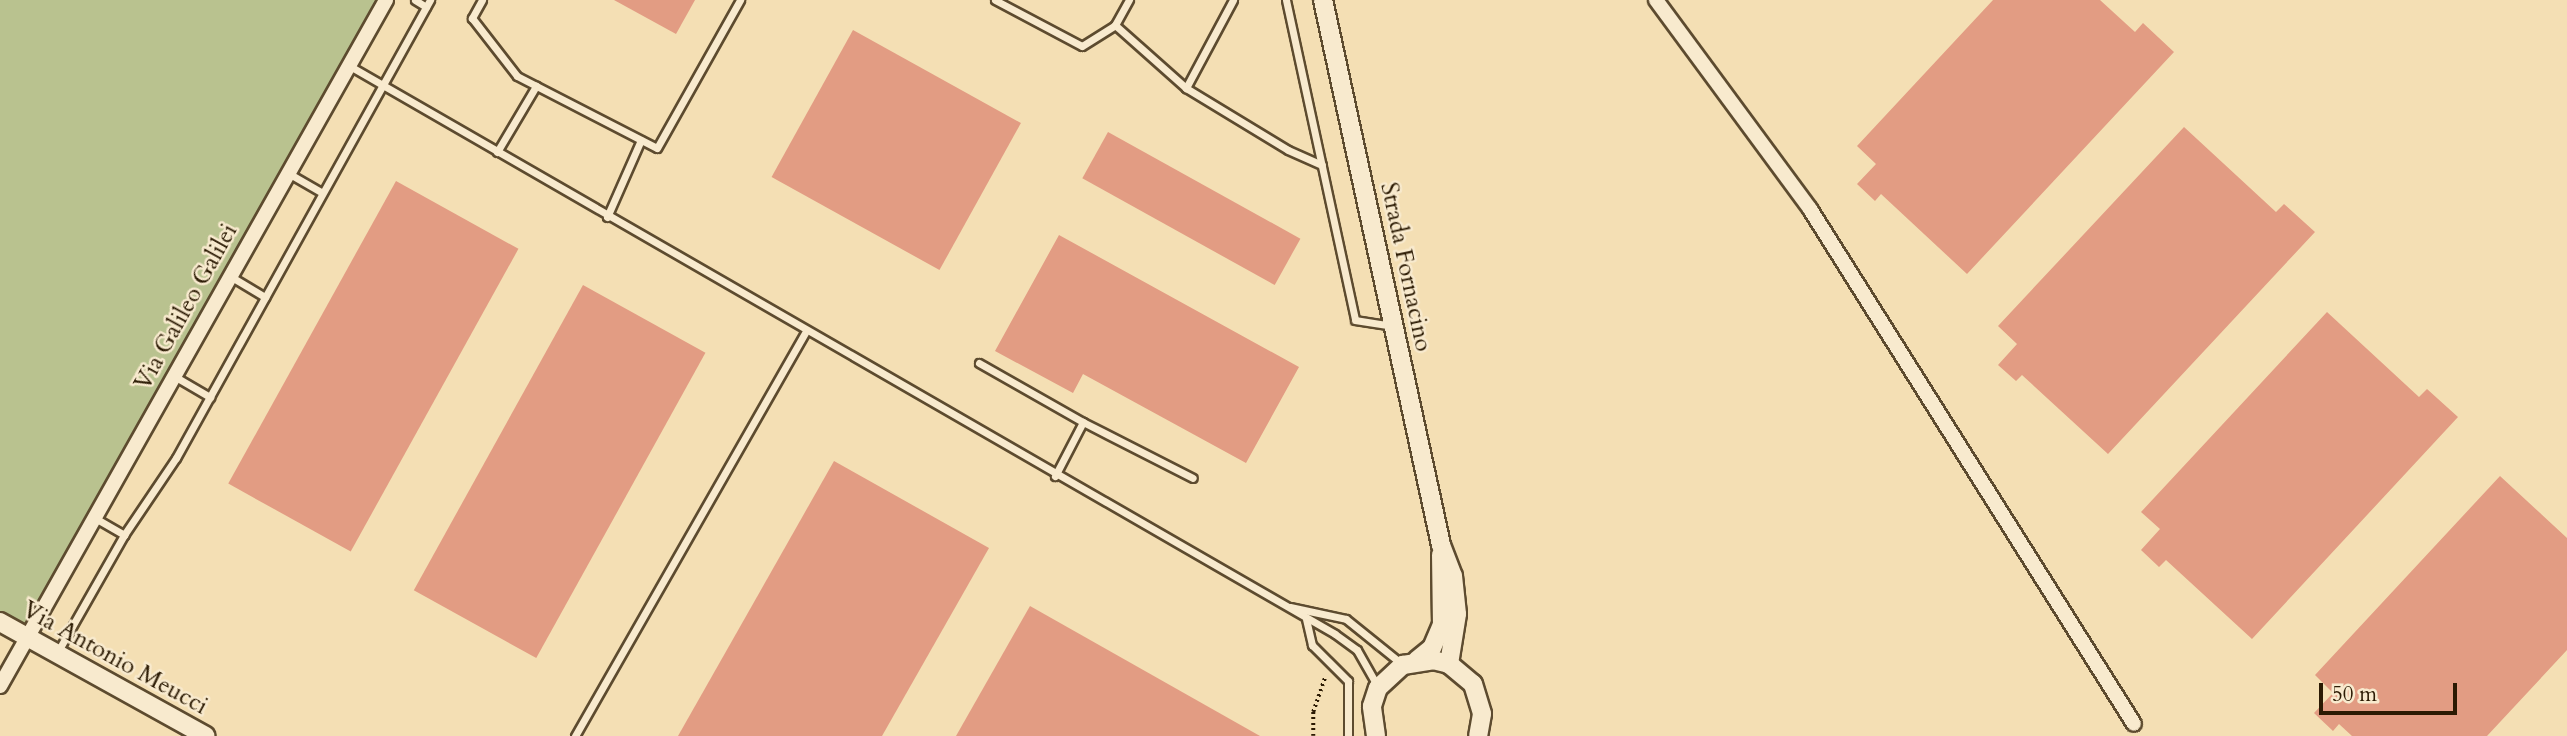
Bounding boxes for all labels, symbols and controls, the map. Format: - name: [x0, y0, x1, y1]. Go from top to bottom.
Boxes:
- street label: Strada Fornacino: [1374, 180, 1438, 354]
- street label: Via Galileo Galilei: [128, 219, 244, 395]
- street label: Via Antonio Meucci: [17, 595, 213, 721]
- scale bar: [2322, 670, 2460, 714]
- text: 50 m: [2332, 680, 2377, 709]

